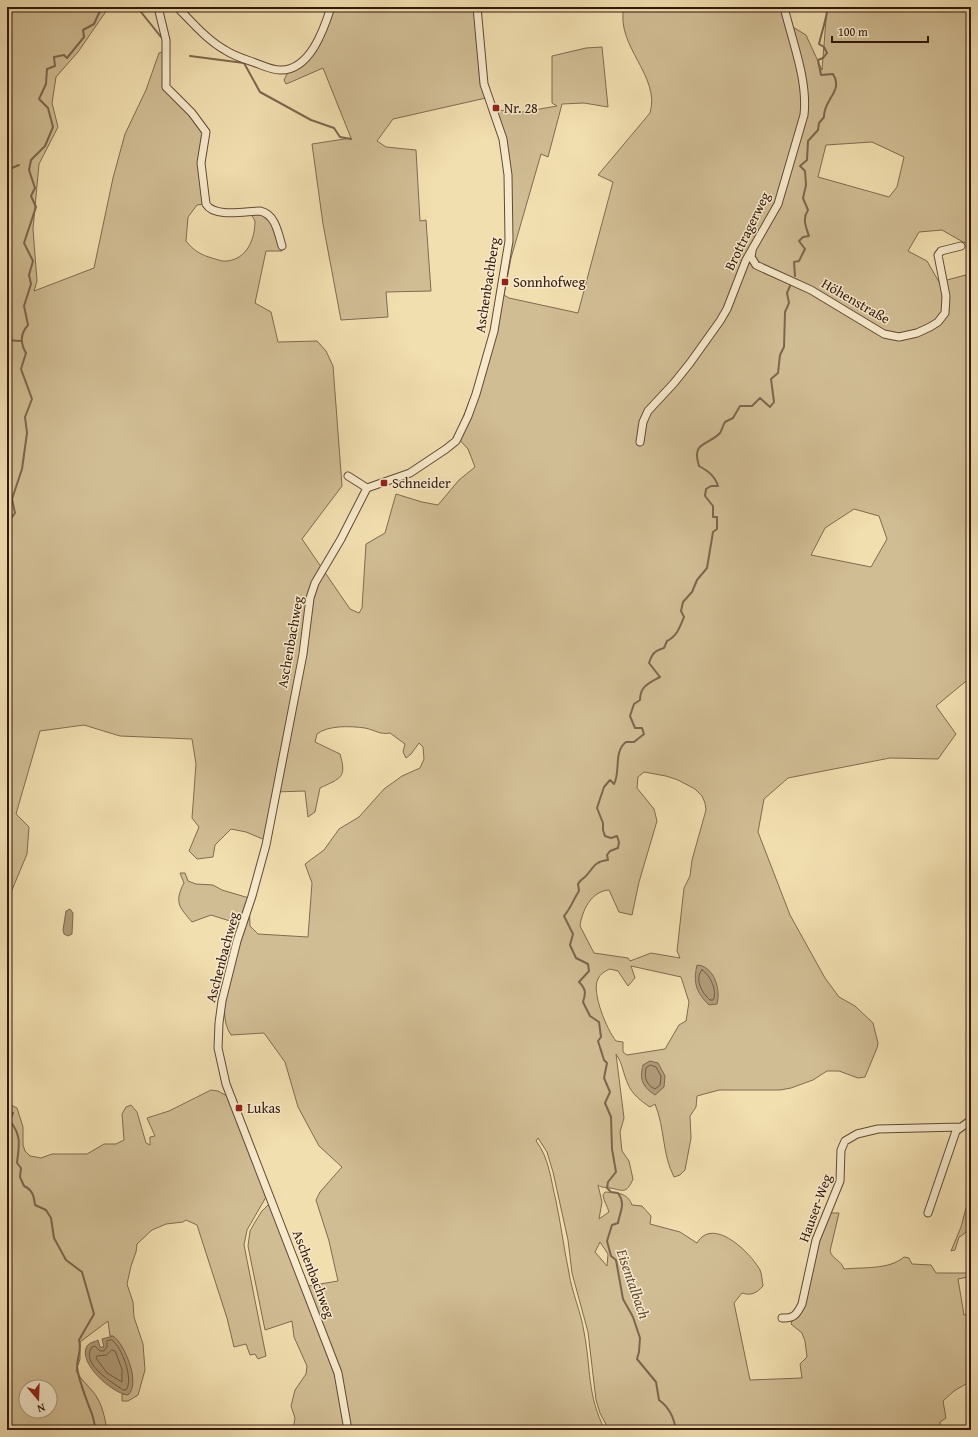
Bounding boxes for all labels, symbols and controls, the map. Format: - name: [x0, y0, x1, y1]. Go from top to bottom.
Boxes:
- scale bar: [832, 18, 928, 44]
- text: 100 m: [838, 23, 868, 40]
- place label: Nr. 28: [504, 98, 538, 118]
- marker: Nr. 28: [491, 103, 501, 113]
- street label: Brottragerweg: [719, 188, 775, 274]
- street label: Aschenbachberg: [470, 236, 504, 334]
- place label: Sonnhofweg: [513, 272, 585, 292]
- street label: Höhenstraße: [818, 273, 894, 329]
- marker: Sonnhofweg: [500, 277, 510, 287]
- place label: Schneider: [392, 473, 451, 493]
- marker: Schneider: [379, 478, 389, 488]
- street label: Aschenbachweg: [272, 594, 308, 690]
- street label: Aschenbachweg: [200, 909, 244, 1005]
- place label: Lukas: [247, 1098, 281, 1118]
- marker: Lukas: [234, 1103, 244, 1113]
- street label: Hauser-Weg: [793, 1171, 837, 1245]
- street label: Aschenbachweg: [288, 1227, 340, 1321]
- water label: Eisentalbach: [611, 1245, 655, 1322]
- north arrow: [18, 1379, 58, 1419]
- text: N: [35, 1400, 47, 1417]

